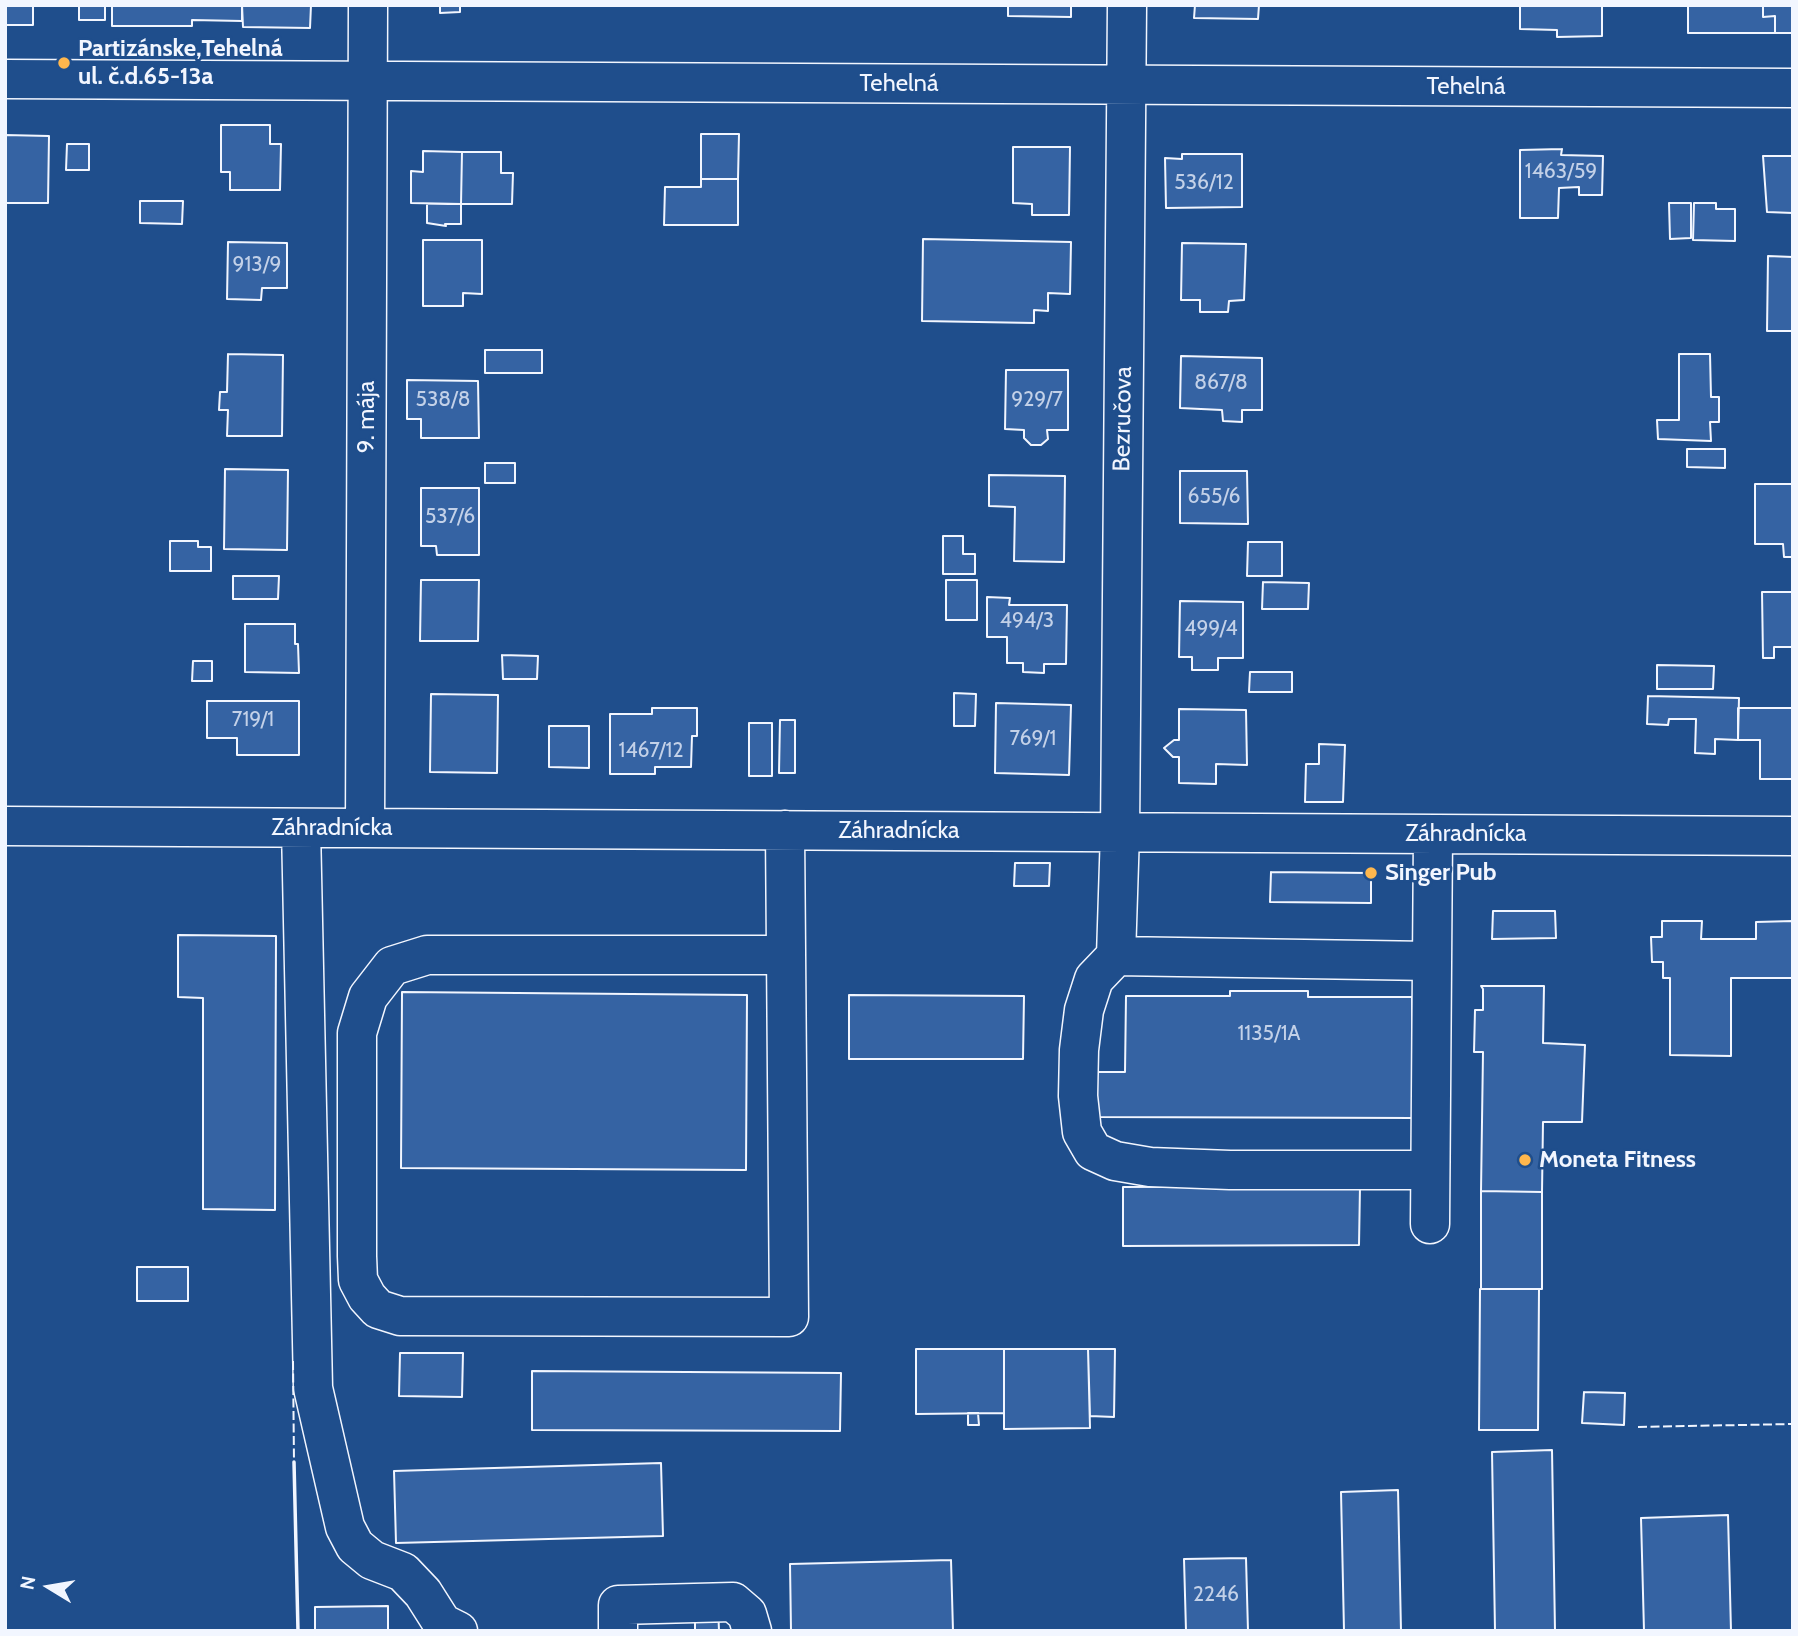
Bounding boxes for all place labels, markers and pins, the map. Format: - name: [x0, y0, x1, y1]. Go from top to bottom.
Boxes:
- place label: Partizánske,Tehelná ul. č.d.65-13a: [78, 35, 283, 91]
- marker: Partizánske,Tehelná ul. č.d.65-13a: [56, 55, 72, 71]
- place label: Singer Pub: [1385, 859, 1497, 887]
- marker: Singer Pub: [1363, 865, 1379, 881]
- place label: Moneta Fitness: [1539, 1146, 1696, 1174]
- marker: Moneta Fitness: [1517, 1152, 1533, 1168]

